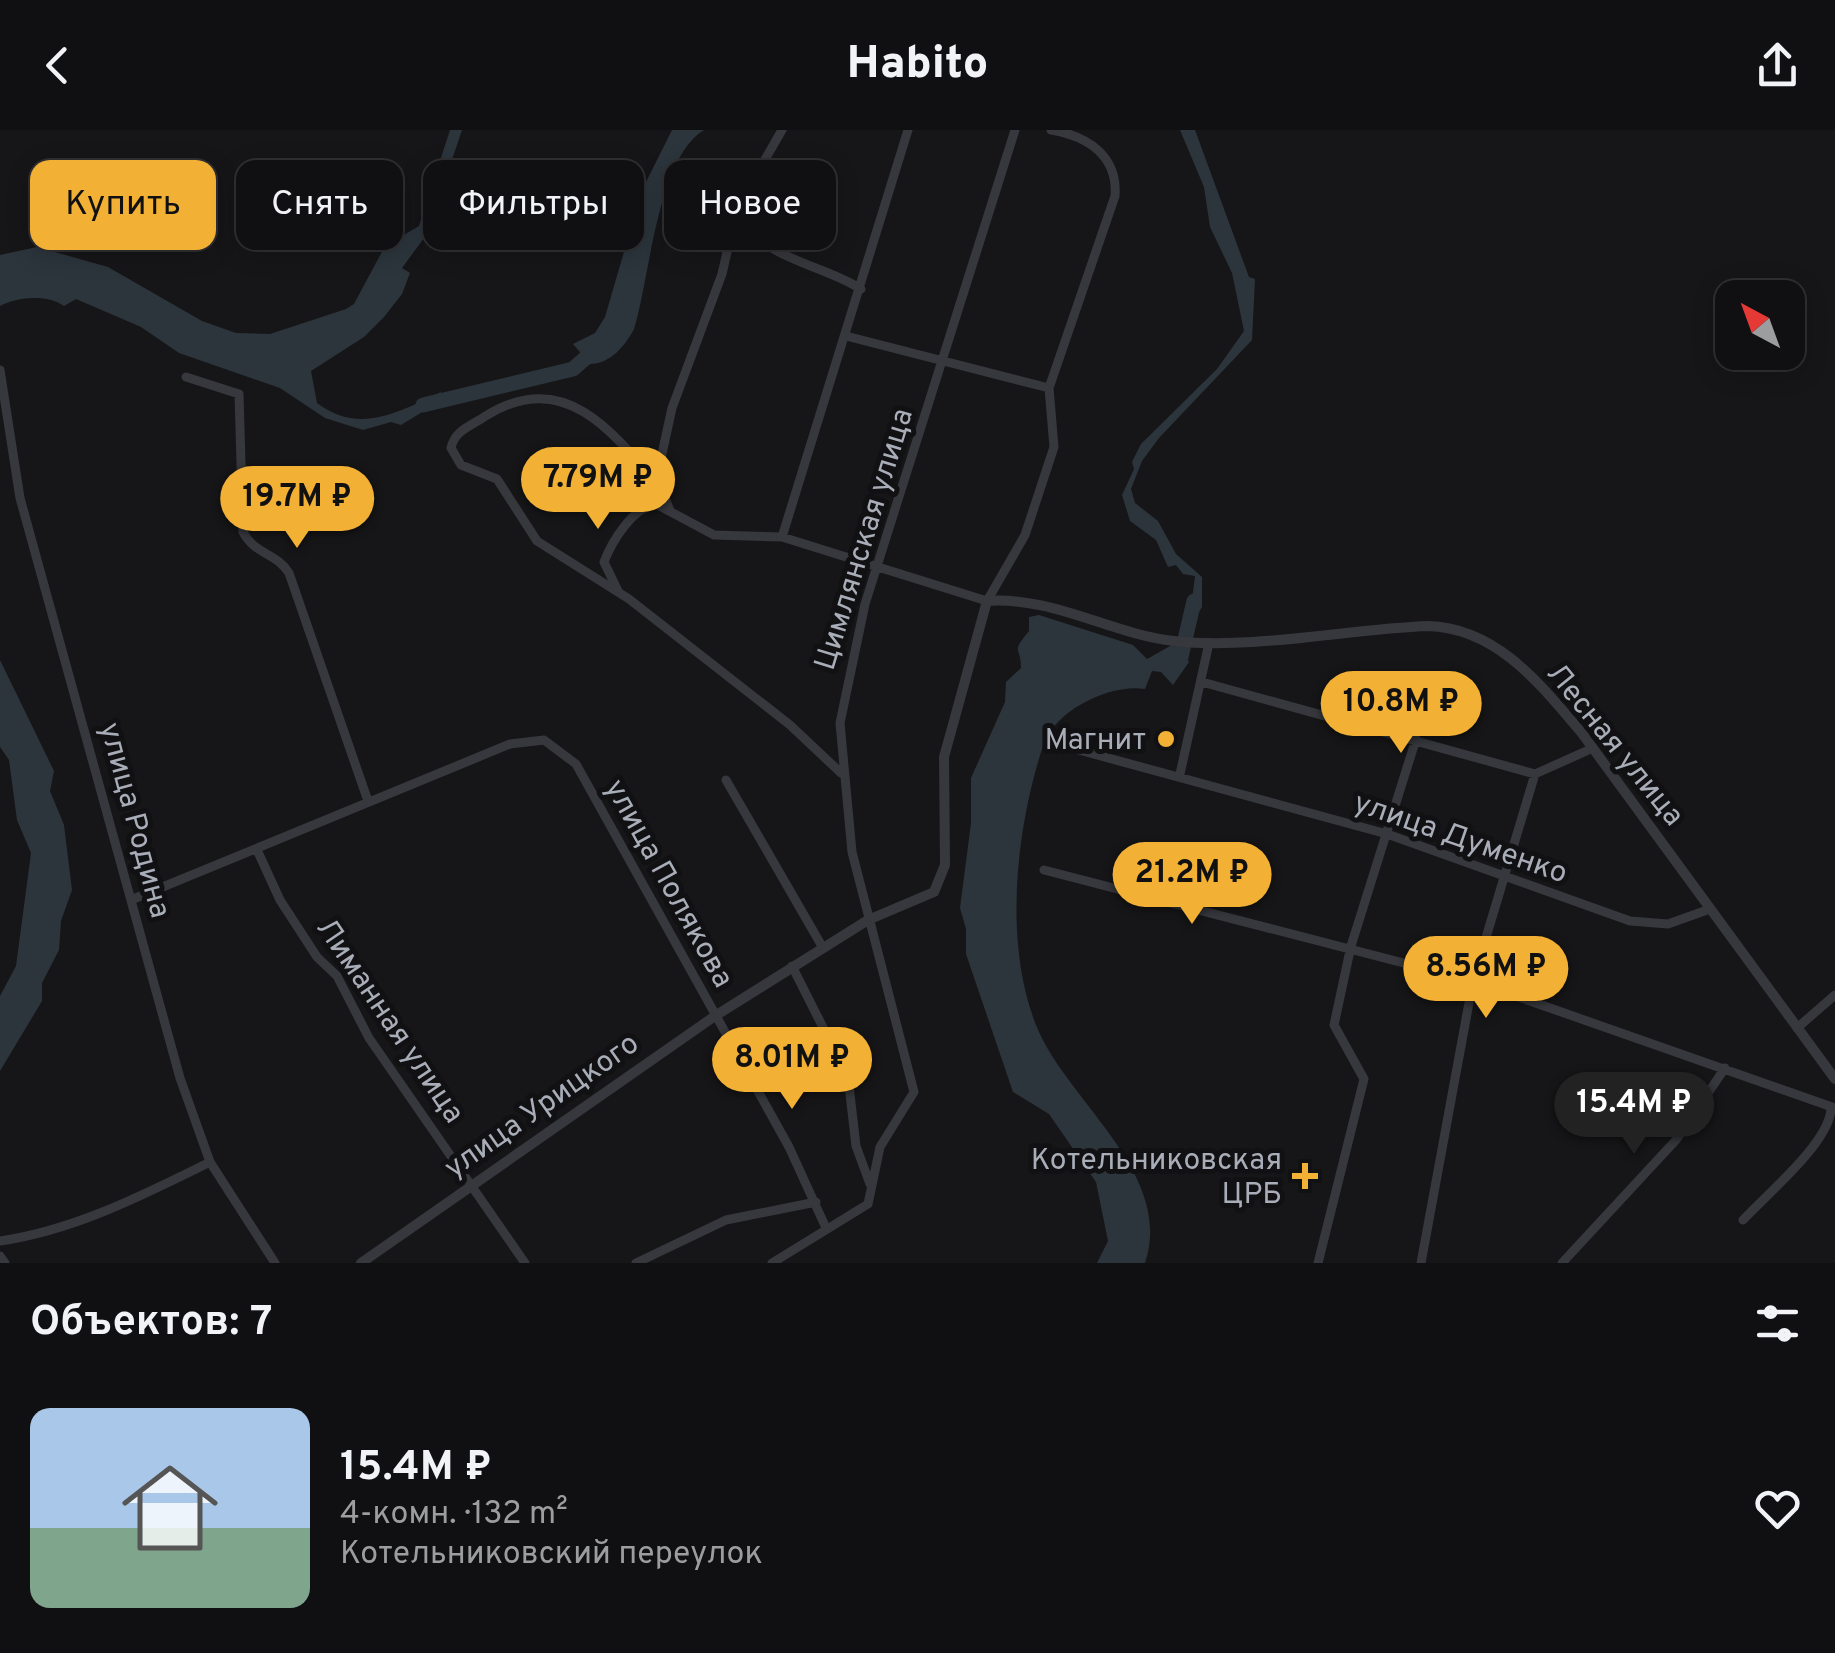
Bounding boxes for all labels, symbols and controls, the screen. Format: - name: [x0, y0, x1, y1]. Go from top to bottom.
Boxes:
- text: Habito: [847, 37, 988, 94]
- icon: back: [30, 38, 85, 93]
- icon: share: [1750, 38, 1805, 93]
- chip: Купить: [30, 160, 216, 250]
- chip: Снять: [236, 160, 403, 250]
- chip: Фильтры: [423, 160, 644, 250]
- chip: Новое: [664, 160, 836, 250]
- north arrow: [1715, 280, 1805, 370]
- map controls: [1715, 280, 1805, 370]
- street label: Цимлянская улица: [808, 404, 923, 675]
- pin: 7.79M ₽: [506, 447, 690, 532]
- text: 7.79M ₽: [543, 459, 653, 499]
- pin: 19.7M ₽: [205, 466, 389, 551]
- text: 19.7M ₽: [242, 478, 352, 518]
- street label: Лесная улица: [1537, 657, 1691, 834]
- pin: 10.8M ₽: [1309, 671, 1493, 756]
- text: 10.8M ₽: [1343, 683, 1459, 723]
- street label: улица Родина: [90, 719, 177, 922]
- place label: Магнит: [1044, 723, 1146, 760]
- marker: Магнит: [1155, 728, 1177, 750]
- street label: улица Полякова: [595, 774, 740, 995]
- street label: улица Думенко: [1348, 785, 1572, 893]
- pin: 21.2M ₽: [1100, 842, 1284, 927]
- text: 21.2M ₽: [1135, 854, 1249, 894]
- street label: Лиманная улица: [307, 912, 471, 1131]
- pin: 8.56M ₽: [1394, 936, 1578, 1021]
- text: 8.56M ₽: [1425, 948, 1547, 988]
- street label: улица Урицкого: [438, 1026, 647, 1188]
- pin: 8.01M ₽: [700, 1027, 884, 1112]
- text: 8.01M ₽: [734, 1039, 850, 1079]
- pin: 15.4M ₽: [1542, 1072, 1726, 1157]
- text: 15.4M ₽: [1576, 1084, 1692, 1124]
- place label: Котельниковская ЦРБ: [1031, 1143, 1282, 1214]
- marker: Котельниковская ЦРБ: [1292, 1163, 1318, 1189]
- icon: filters: [1750, 1296, 1805, 1351]
- text: Объектов: 7: [30, 1297, 273, 1350]
- text: 15.4M ₽: [340, 1442, 492, 1495]
- icon: home: [110, 1448, 230, 1568]
- icon: heart: [1750, 1481, 1805, 1536]
- text: 4-комн. · 132 m²: [340, 1495, 568, 1535]
- text: Котельниковский переулок: [340, 1535, 763, 1575]

